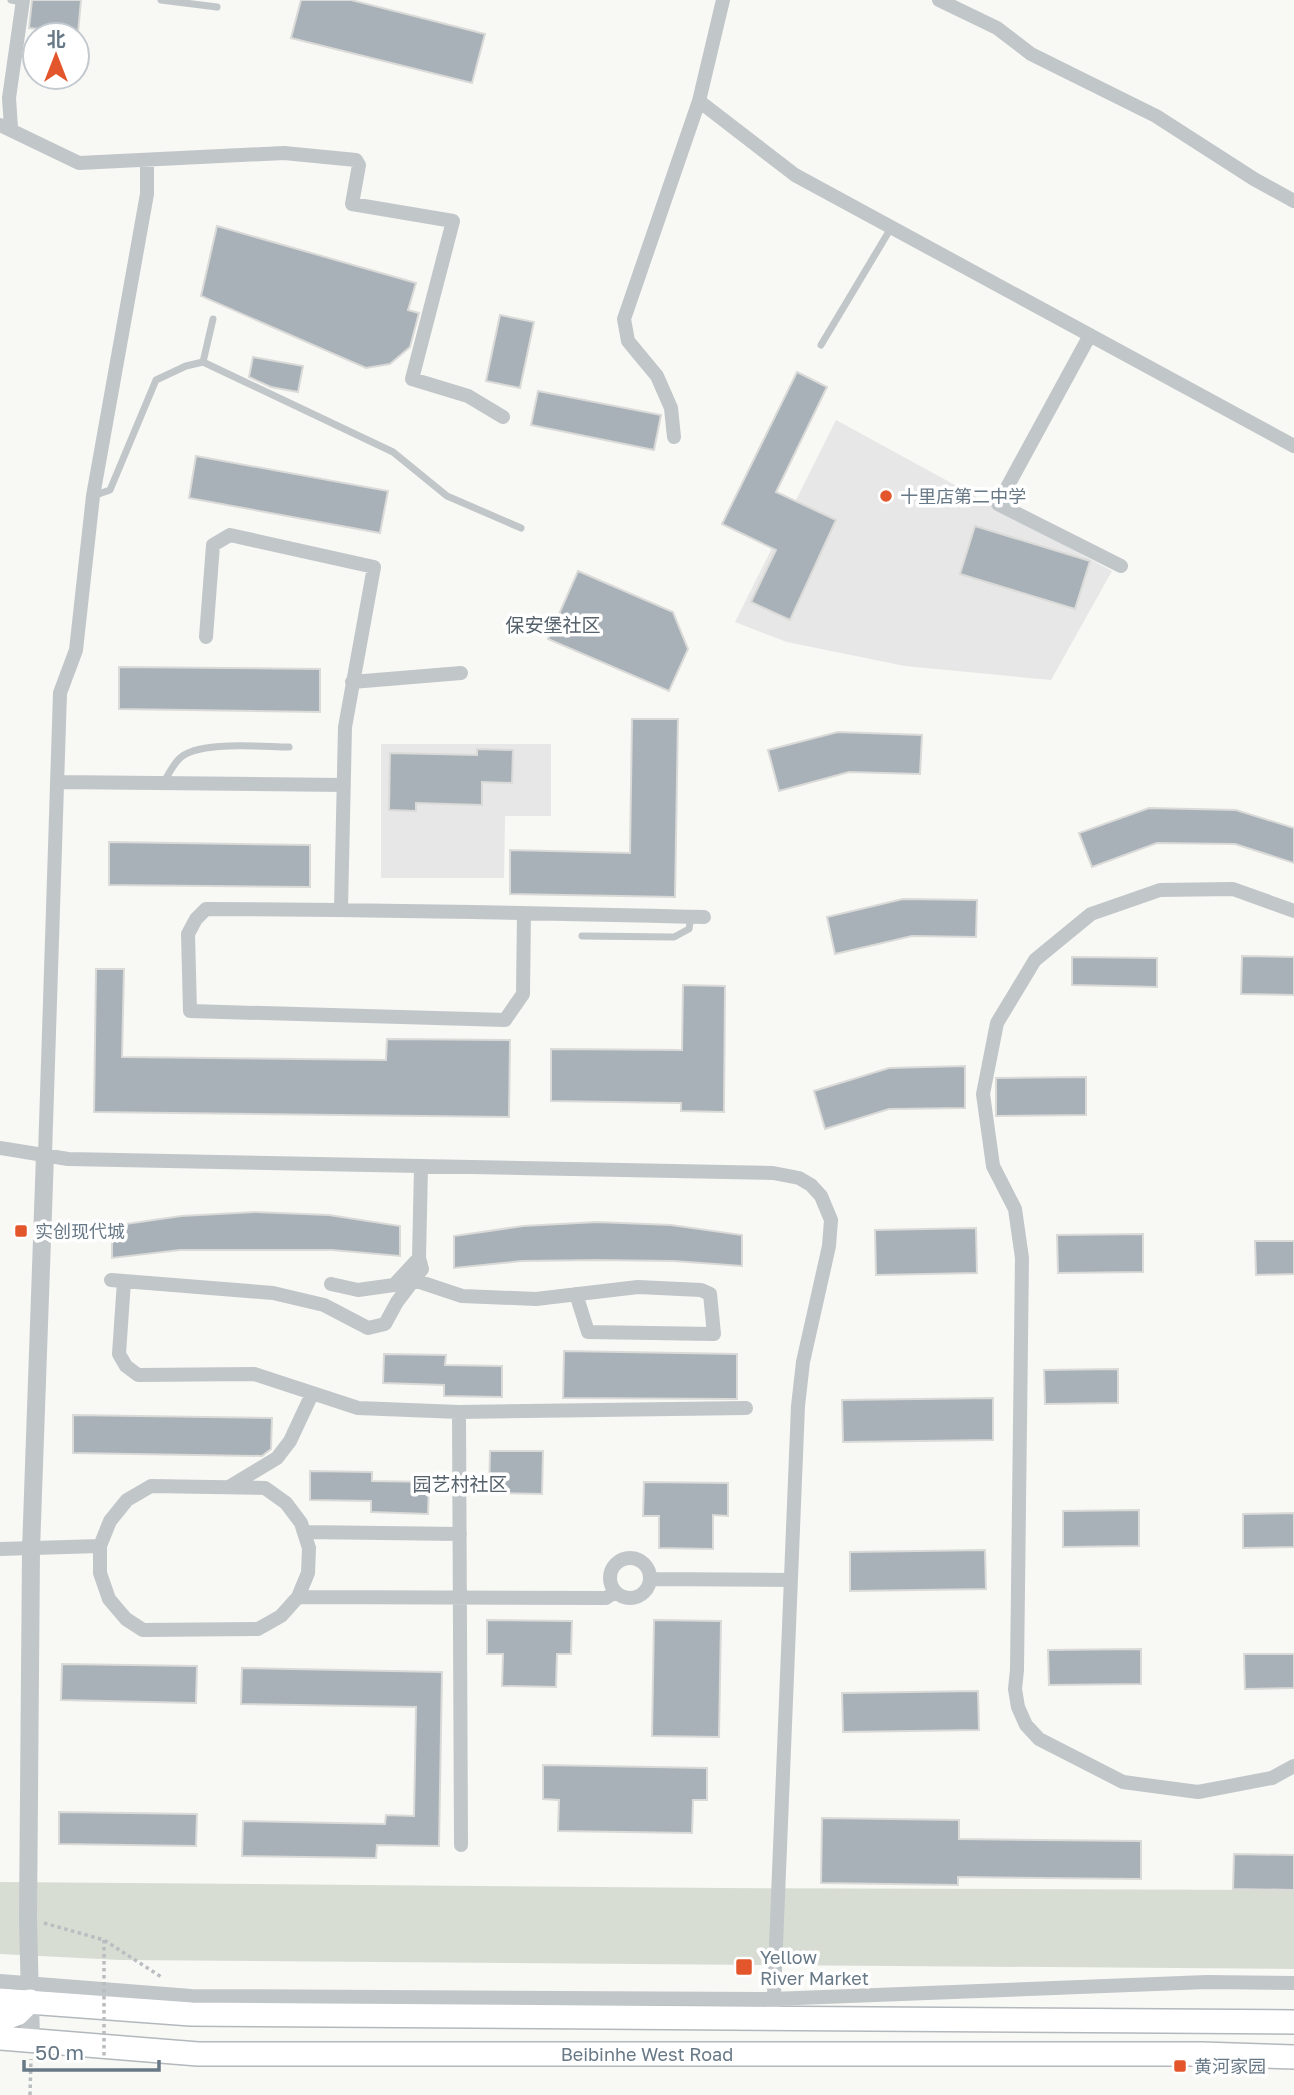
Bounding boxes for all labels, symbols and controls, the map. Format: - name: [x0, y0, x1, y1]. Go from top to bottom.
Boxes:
- north arrow: [21, 21, 91, 91]
- text: 北: [46, 27, 66, 50]
- place label: 十里店第二中学: [900, 485, 1026, 507]
- marker: 十里店第二中学: [878, 488, 894, 504]
- district label: 保安堡社区: [505, 613, 601, 636]
- place label: 实创现代城: [35, 1220, 125, 1242]
- marker: 实创现代城: [13, 1223, 29, 1239]
- district label: 园艺村社区: [412, 1472, 508, 1495]
- place label: Yellow River Market: [760, 1946, 869, 1989]
- marker: Yellow River Market: [734, 1957, 754, 1977]
- scale bar: [24, 2028, 159, 2072]
- text: 50 m: [35, 2039, 84, 2065]
- street label: Beibinhe West Road: [561, 2043, 733, 2065]
- place label: 黄河家园: [1194, 2055, 1266, 2077]
- marker: 黄河家园: [1172, 2058, 1188, 2074]

